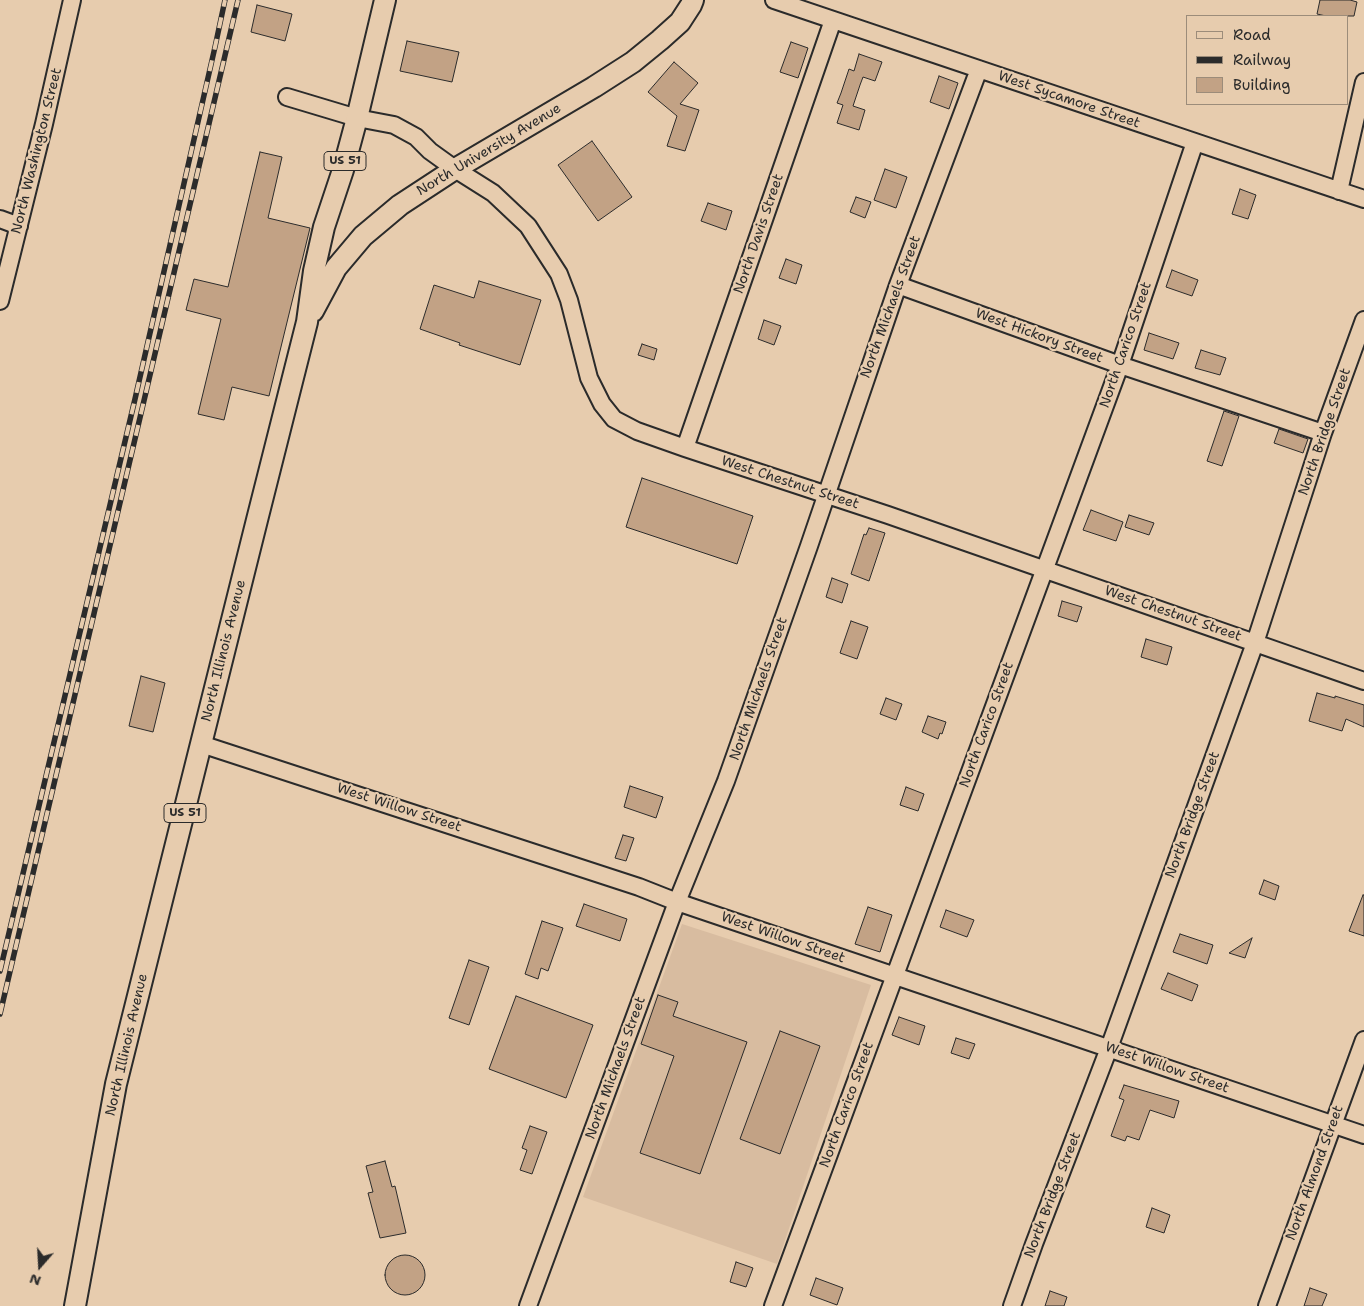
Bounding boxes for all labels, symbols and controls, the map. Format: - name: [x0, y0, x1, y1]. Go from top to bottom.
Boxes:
- legend: [1186, 15, 1349, 105]
- text: Road: [1233, 25, 1271, 45]
- text: Railway: [1233, 50, 1291, 70]
- street label: North Washington Street: [8, 66, 66, 236]
- street label: West Sycamore Street: [996, 68, 1142, 132]
- text: Building: [1233, 75, 1290, 95]
- street label: North University Avenue: [414, 100, 564, 200]
- road number: US 51: [324, 152, 366, 170]
- street label: North Davis Street: [731, 172, 787, 296]
- street label: North Michaels Street: [857, 233, 925, 381]
- street label: North Carico Street: [1097, 280, 1155, 410]
- street label: West Hickory Street: [973, 305, 1105, 367]
- street label: North Bridge Street: [1295, 366, 1355, 498]
- street label: West Chestnut Street: [719, 453, 861, 513]
- street label: North Illinois Avenue: [198, 578, 250, 724]
- street label: West Chestnut Street: [1102, 583, 1244, 645]
- street label: North Michaels Street: [727, 615, 791, 763]
- street label: North Carico Street: [956, 660, 1018, 790]
- street label: North Bridge Street: [1162, 749, 1224, 881]
- street label: West Willow Street: [335, 780, 463, 836]
- road number: US 51: [164, 804, 206, 822]
- street label: West Willow Street: [719, 909, 847, 967]
- street label: North Illinois Avenue: [102, 972, 152, 1118]
- street label: North Michaels Street: [582, 994, 650, 1142]
- street label: West Willow Street: [1103, 1039, 1231, 1097]
- street label: North Carico Street: [816, 1040, 878, 1170]
- street label: North Almond Street: [1283, 1103, 1347, 1243]
- street label: North Bridge Street: [1021, 1130, 1085, 1260]
- north arrow: [15, 1241, 65, 1291]
- text: N: [27, 1270, 43, 1290]

